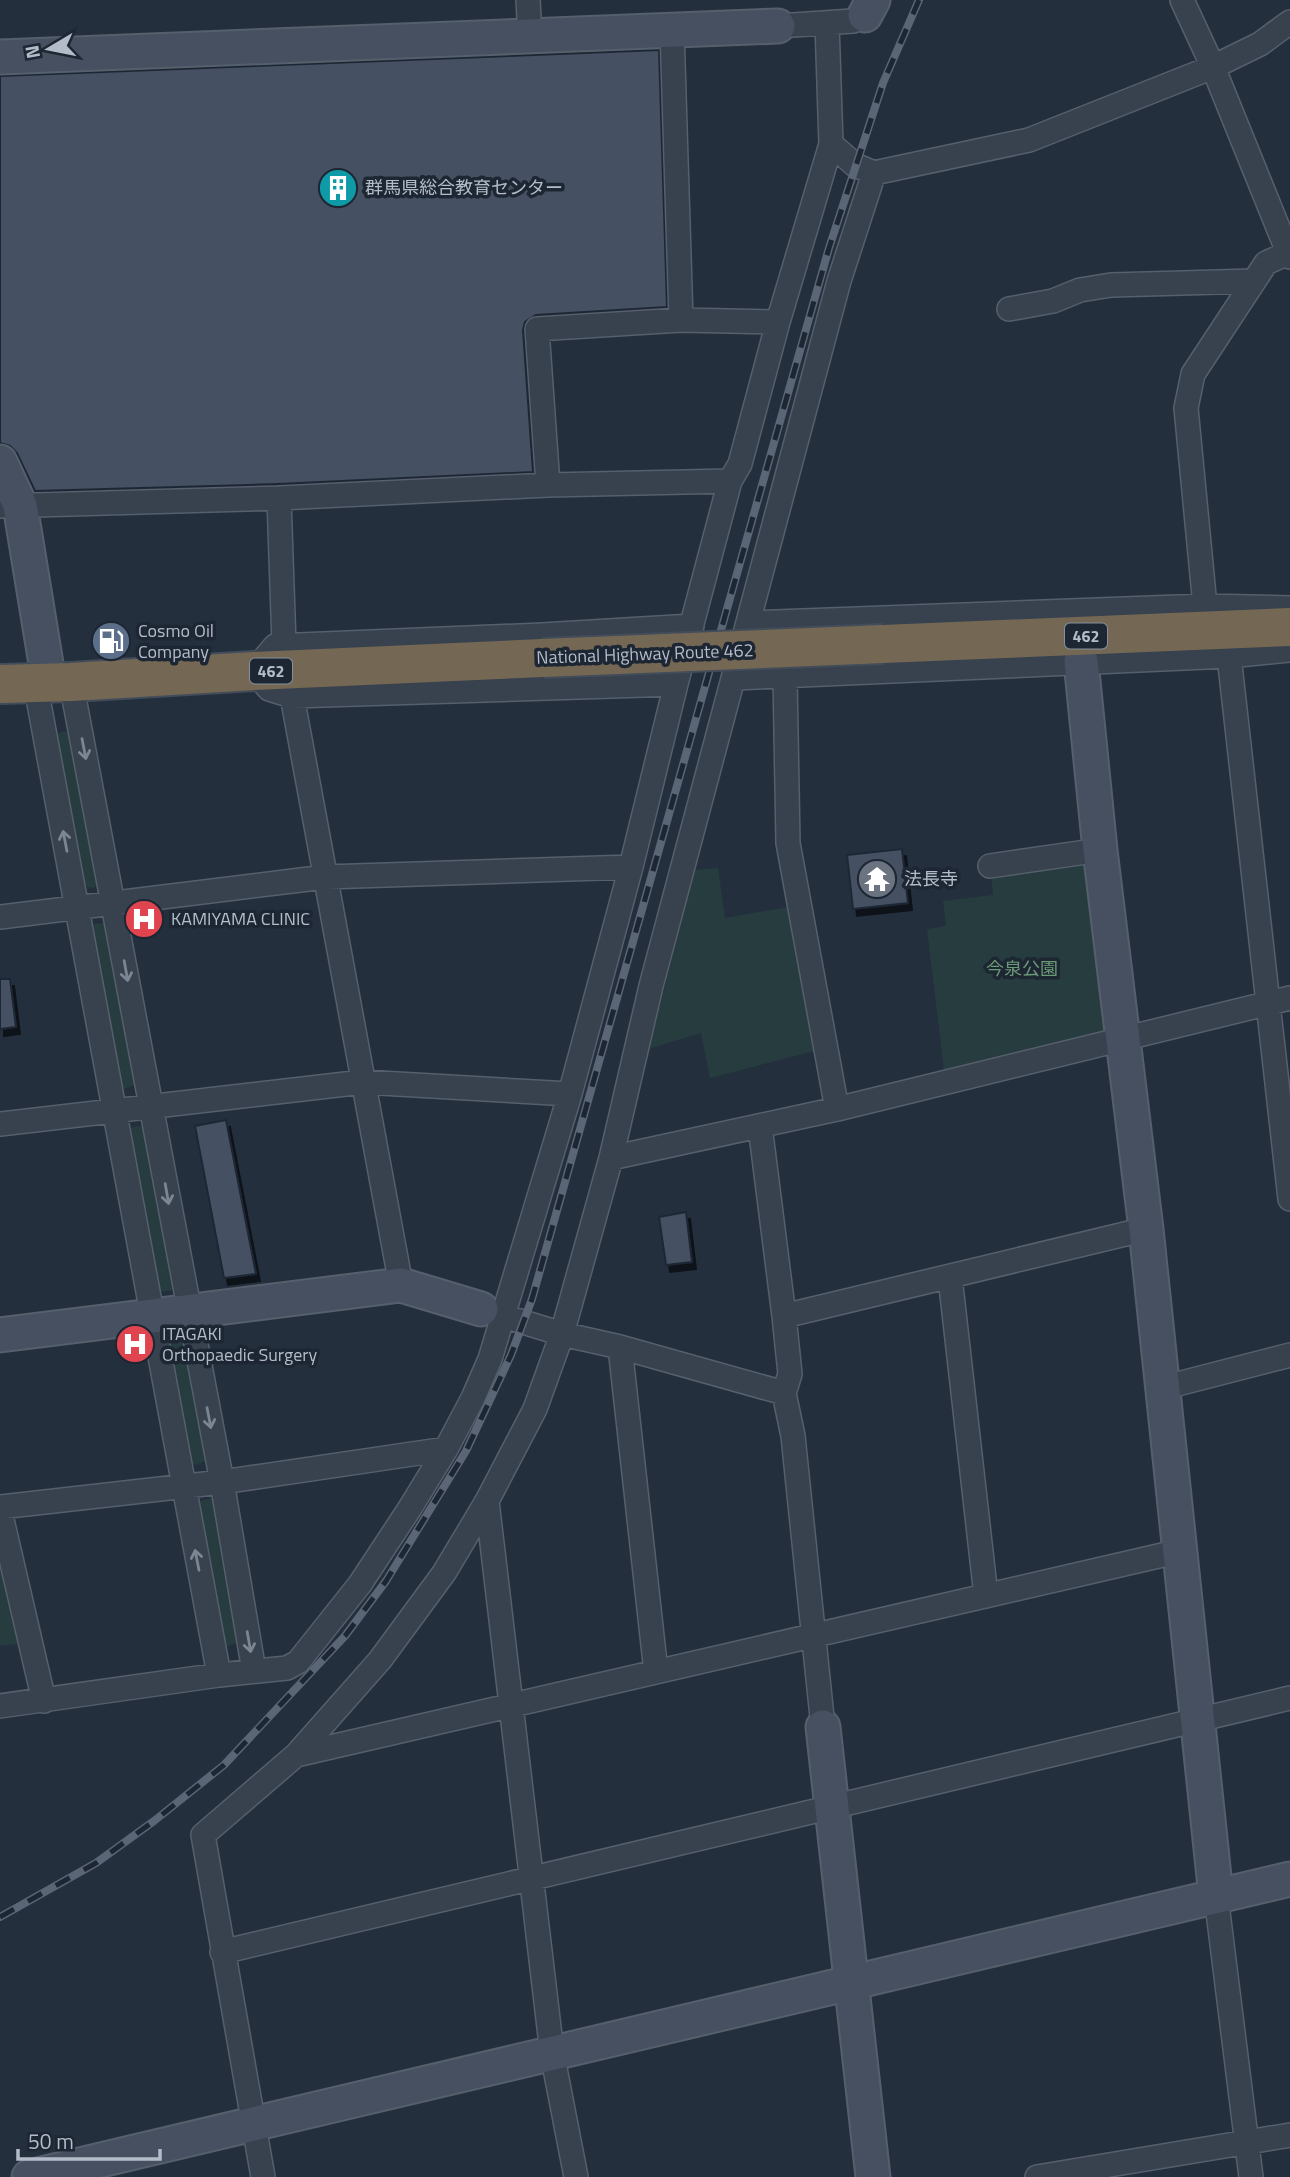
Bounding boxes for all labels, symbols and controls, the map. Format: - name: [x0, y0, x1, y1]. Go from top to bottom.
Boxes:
- north arrow: [14, 14, 84, 84]
- text: N: [16, 43, 47, 61]
- building icon: 群馬県総合教育センター: [317, 167, 359, 209]
- place label: 群馬県総合教育センター: [365, 174, 563, 201]
- place label: Cosmo Oil Company: [138, 617, 214, 665]
- fuel station icon: Cosmo Oil Company: [90, 620, 132, 662]
- road number: 462: [1065, 624, 1107, 649]
- street label: National Highway Route 462: [536, 636, 754, 671]
- road number: 462: [250, 658, 292, 684]
- one-way arrow: [77, 737, 91, 760]
- one-way arrow: [58, 830, 72, 852]
- temple icon: 法長寺: [856, 858, 898, 900]
- place label: 法長寺: [904, 865, 958, 892]
- hospital icon: KAMIYAMA CLINIC: [123, 898, 165, 940]
- place label: KAMIYAMA CLINIC: [171, 905, 310, 932]
- park label: 今泉公園: [986, 955, 1058, 982]
- one-way arrow: [120, 959, 134, 982]
- one-way arrow: [161, 1183, 175, 1205]
- place label: ITAGAKI Orthopaedic Surgery: [162, 1320, 317, 1368]
- hospital icon: ITAGAKI Orthopaedic Surgery: [114, 1323, 156, 1365]
- one-way arrow: [203, 1406, 217, 1429]
- one-way arrow: [190, 1549, 203, 1572]
- one-way arrow: [243, 1630, 256, 1653]
- scale bar: [18, 2118, 159, 2162]
- text: 50 m: [28, 2125, 74, 2157]

